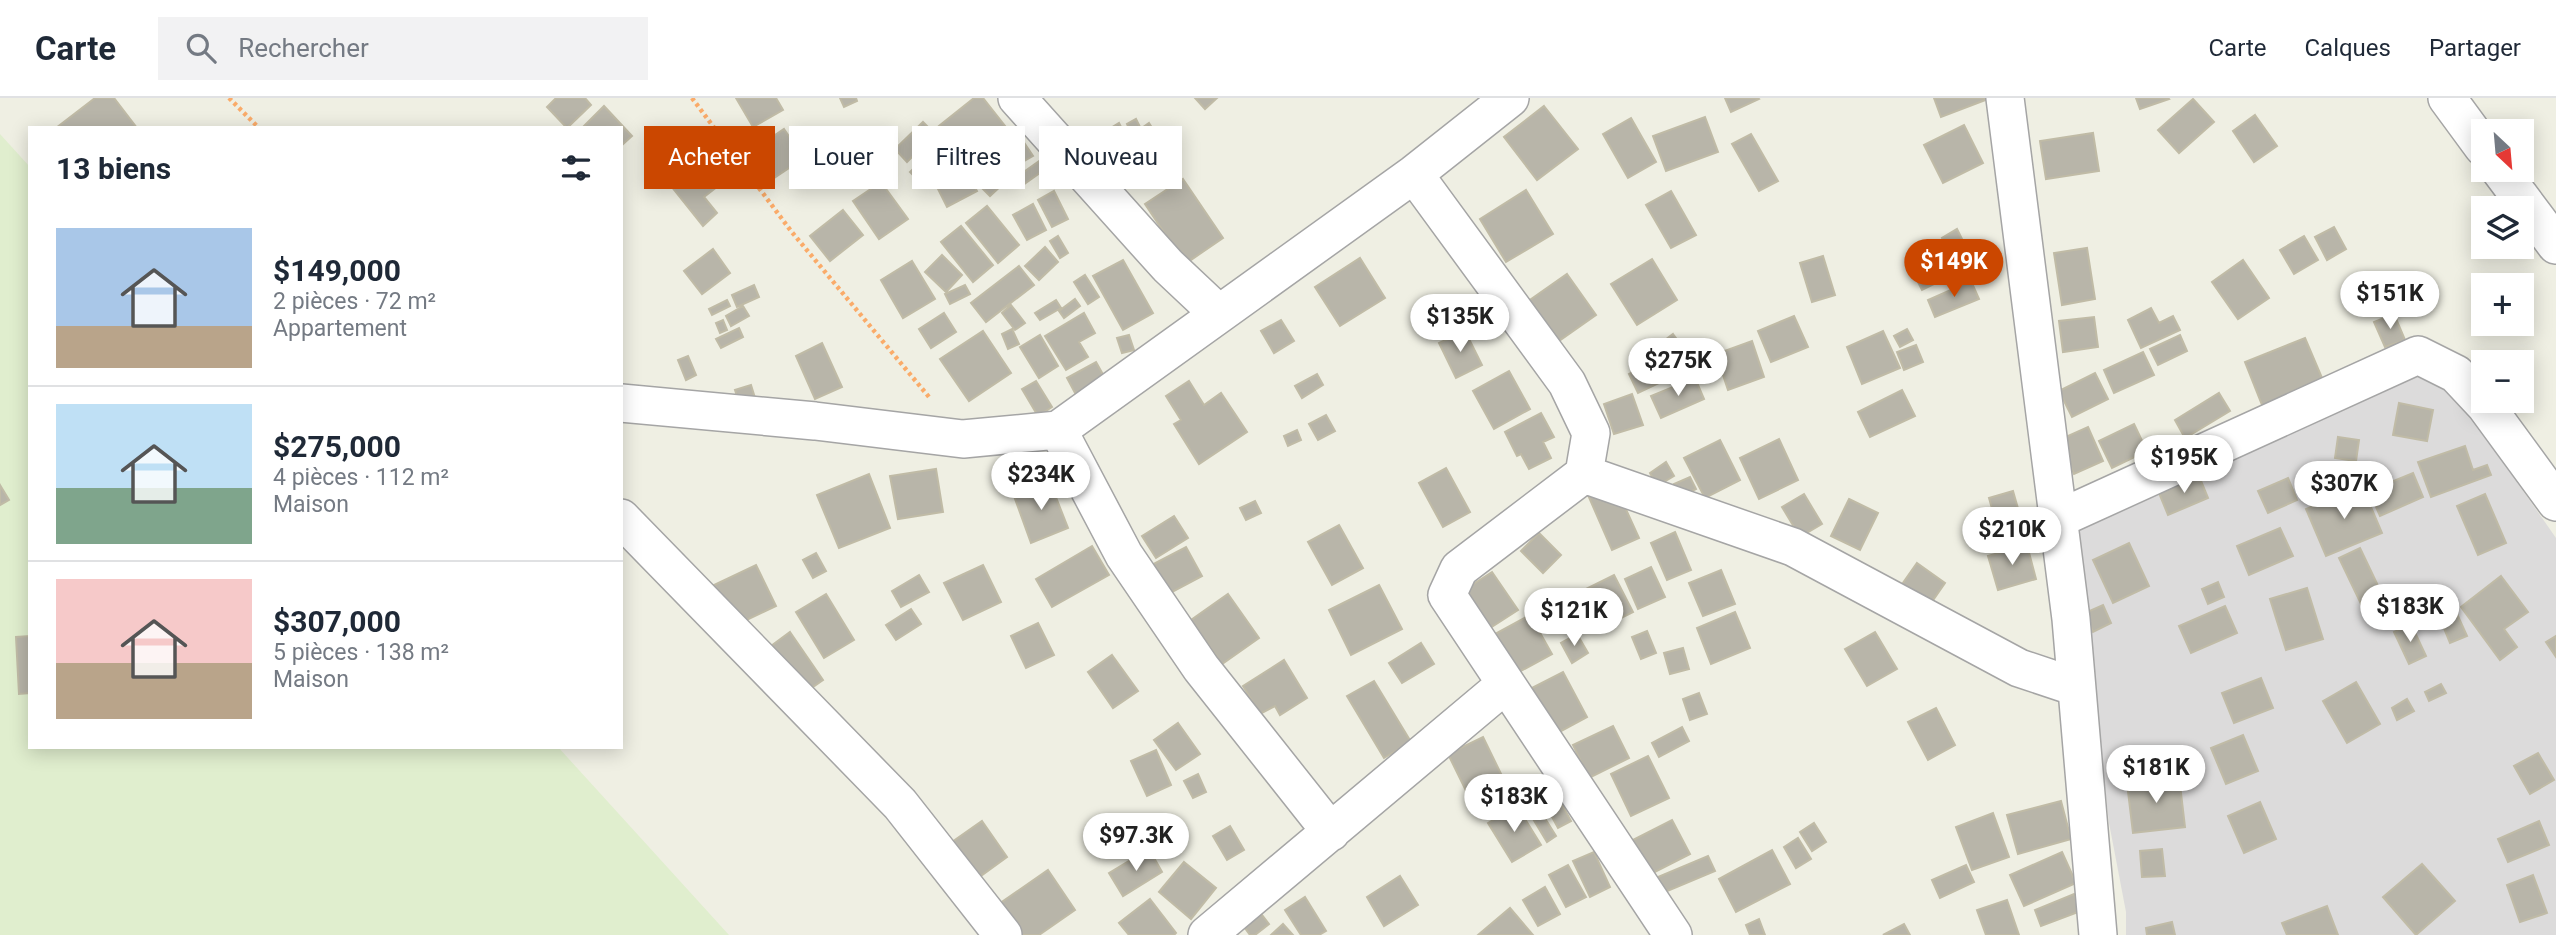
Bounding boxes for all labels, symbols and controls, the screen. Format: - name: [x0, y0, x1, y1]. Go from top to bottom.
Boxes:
- search box: [158, 17, 648, 80]
- text: Carte: [35, 29, 116, 68]
- icon: search: [182, 29, 220, 67]
- text: Rechercher: [238, 33, 369, 63]
- text: Carte: [2208, 34, 2266, 62]
- text: Calques: [2304, 34, 2391, 62]
- text: Partager: [2429, 34, 2521, 62]
- north arrow: [2471, 119, 2534, 182]
- map controls: [2471, 119, 2534, 413]
- chip: Acheter: [644, 126, 775, 189]
- chip: Louer: [789, 126, 898, 189]
- chip: Filtres: [912, 126, 1025, 189]
- chip: Nouveau: [1039, 126, 1182, 189]
- icon: filters: [557, 149, 595, 187]
- text: 13 biens: [56, 151, 171, 186]
- button: layers: [2471, 196, 2534, 259]
- pin: $149K: [1905, 240, 2003, 299]
- text: $149K: [1920, 248, 1988, 275]
- text: $149,000: [273, 253, 401, 288]
- icon: home: [112, 256, 196, 340]
- pin: $151K: [2341, 272, 2439, 331]
- button: +: [2471, 273, 2534, 336]
- text: $151K: [2356, 280, 2424, 307]
- text: 2 pièces · 72 m²: [273, 288, 436, 315]
- pin: $135K: [1411, 294, 1509, 354]
- text: $135K: [1426, 303, 1494, 330]
- text: Appartement: [273, 315, 407, 342]
- pin: $275K: [1629, 338, 1727, 398]
- text: $275K: [1644, 347, 1712, 374]
- button: −: [2471, 350, 2534, 413]
- text: $275,000: [273, 429, 401, 464]
- icon: home: [112, 432, 196, 516]
- pin: $195K: [2135, 436, 2233, 495]
- text: $195K: [2150, 444, 2218, 471]
- pin: $234K: [992, 452, 1090, 512]
- text: $234K: [1007, 461, 1075, 488]
- pin: $307K: [2295, 462, 2393, 521]
- text: 4 pièces · 112 m²: [273, 464, 449, 491]
- text: $307K: [2310, 470, 2378, 497]
- text: Maison: [273, 491, 349, 518]
- pin: $210K: [1963, 508, 2061, 567]
- text: $210K: [1978, 516, 2046, 543]
- pin: $183K: [2361, 584, 2459, 644]
- pin: $121K: [1525, 588, 1623, 648]
- text: $183K: [2376, 593, 2444, 620]
- text: $121K: [1540, 597, 1608, 624]
- text: $307,000: [273, 604, 401, 639]
- icon: home: [112, 607, 196, 691]
- text: 5 pièces · 138 m²: [273, 639, 449, 666]
- text: Maison: [273, 666, 349, 693]
- pin: $181K: [2107, 746, 2205, 805]
- text: $181K: [2122, 754, 2190, 781]
- pin: $183K: [1465, 774, 1563, 834]
- text: $183K: [1480, 783, 1548, 810]
- pin: $97.3K: [1079, 814, 1193, 873]
- text: $97.3K: [1099, 822, 1173, 849]

